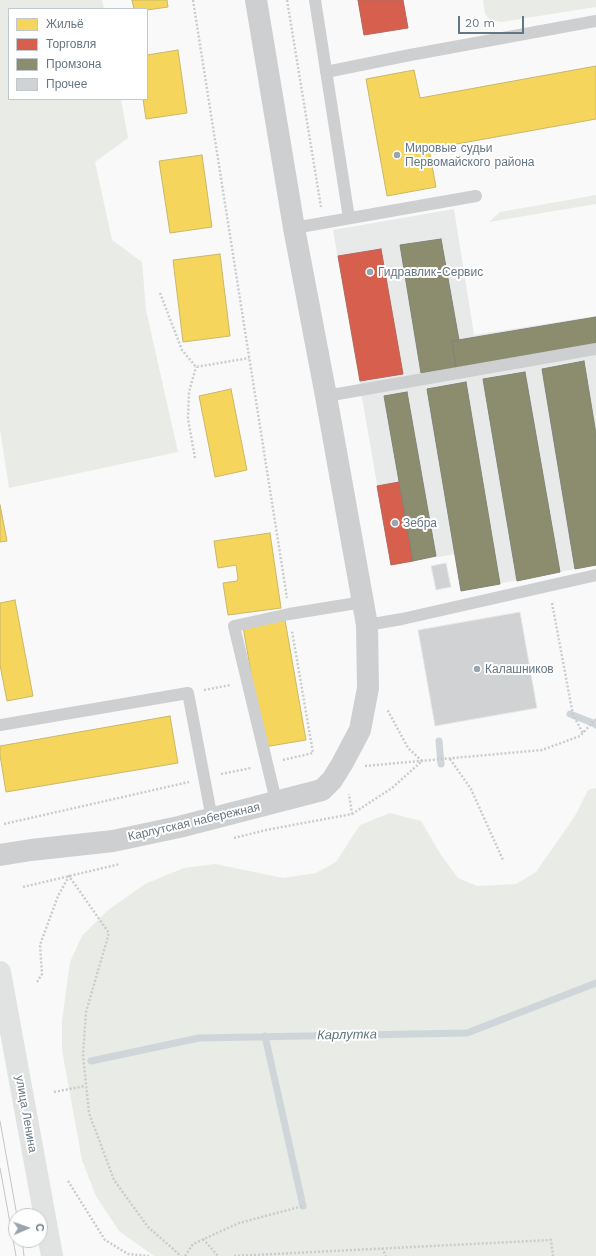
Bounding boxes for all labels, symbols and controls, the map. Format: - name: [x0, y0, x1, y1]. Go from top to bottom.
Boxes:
- legend: [8, 8, 148, 100]
- scale bar: [460, 8, 526, 34]
- text: 20 m: [465, 16, 495, 30]
- text: Жильё: [46, 17, 84, 31]
- text: Торговля: [46, 37, 96, 51]
- text: Промзона: [46, 57, 101, 71]
- text: Прочее: [46, 77, 87, 91]
- place label: Мировые судьи Первомайского района: [405, 141, 534, 169]
- marker: Мировые судьи Первомайского района: [392, 150, 402, 160]
- place label: Гидравлик-Сервис: [378, 265, 483, 279]
- marker: Гидравлик-Сервис: [365, 267, 375, 277]
- place label: Зебра: [403, 516, 437, 530]
- marker: Зебра: [390, 518, 400, 528]
- place label: Калашников: [485, 662, 554, 676]
- marker: Калашников: [472, 664, 482, 674]
- street label: Карлутская набережная: [127, 800, 261, 844]
- water label: Карлутка: [317, 1027, 377, 1043]
- street label: улица Ленина: [12, 1074, 40, 1154]
- north arrow: [8, 1208, 48, 1248]
- text: С: [33, 1223, 46, 1232]

